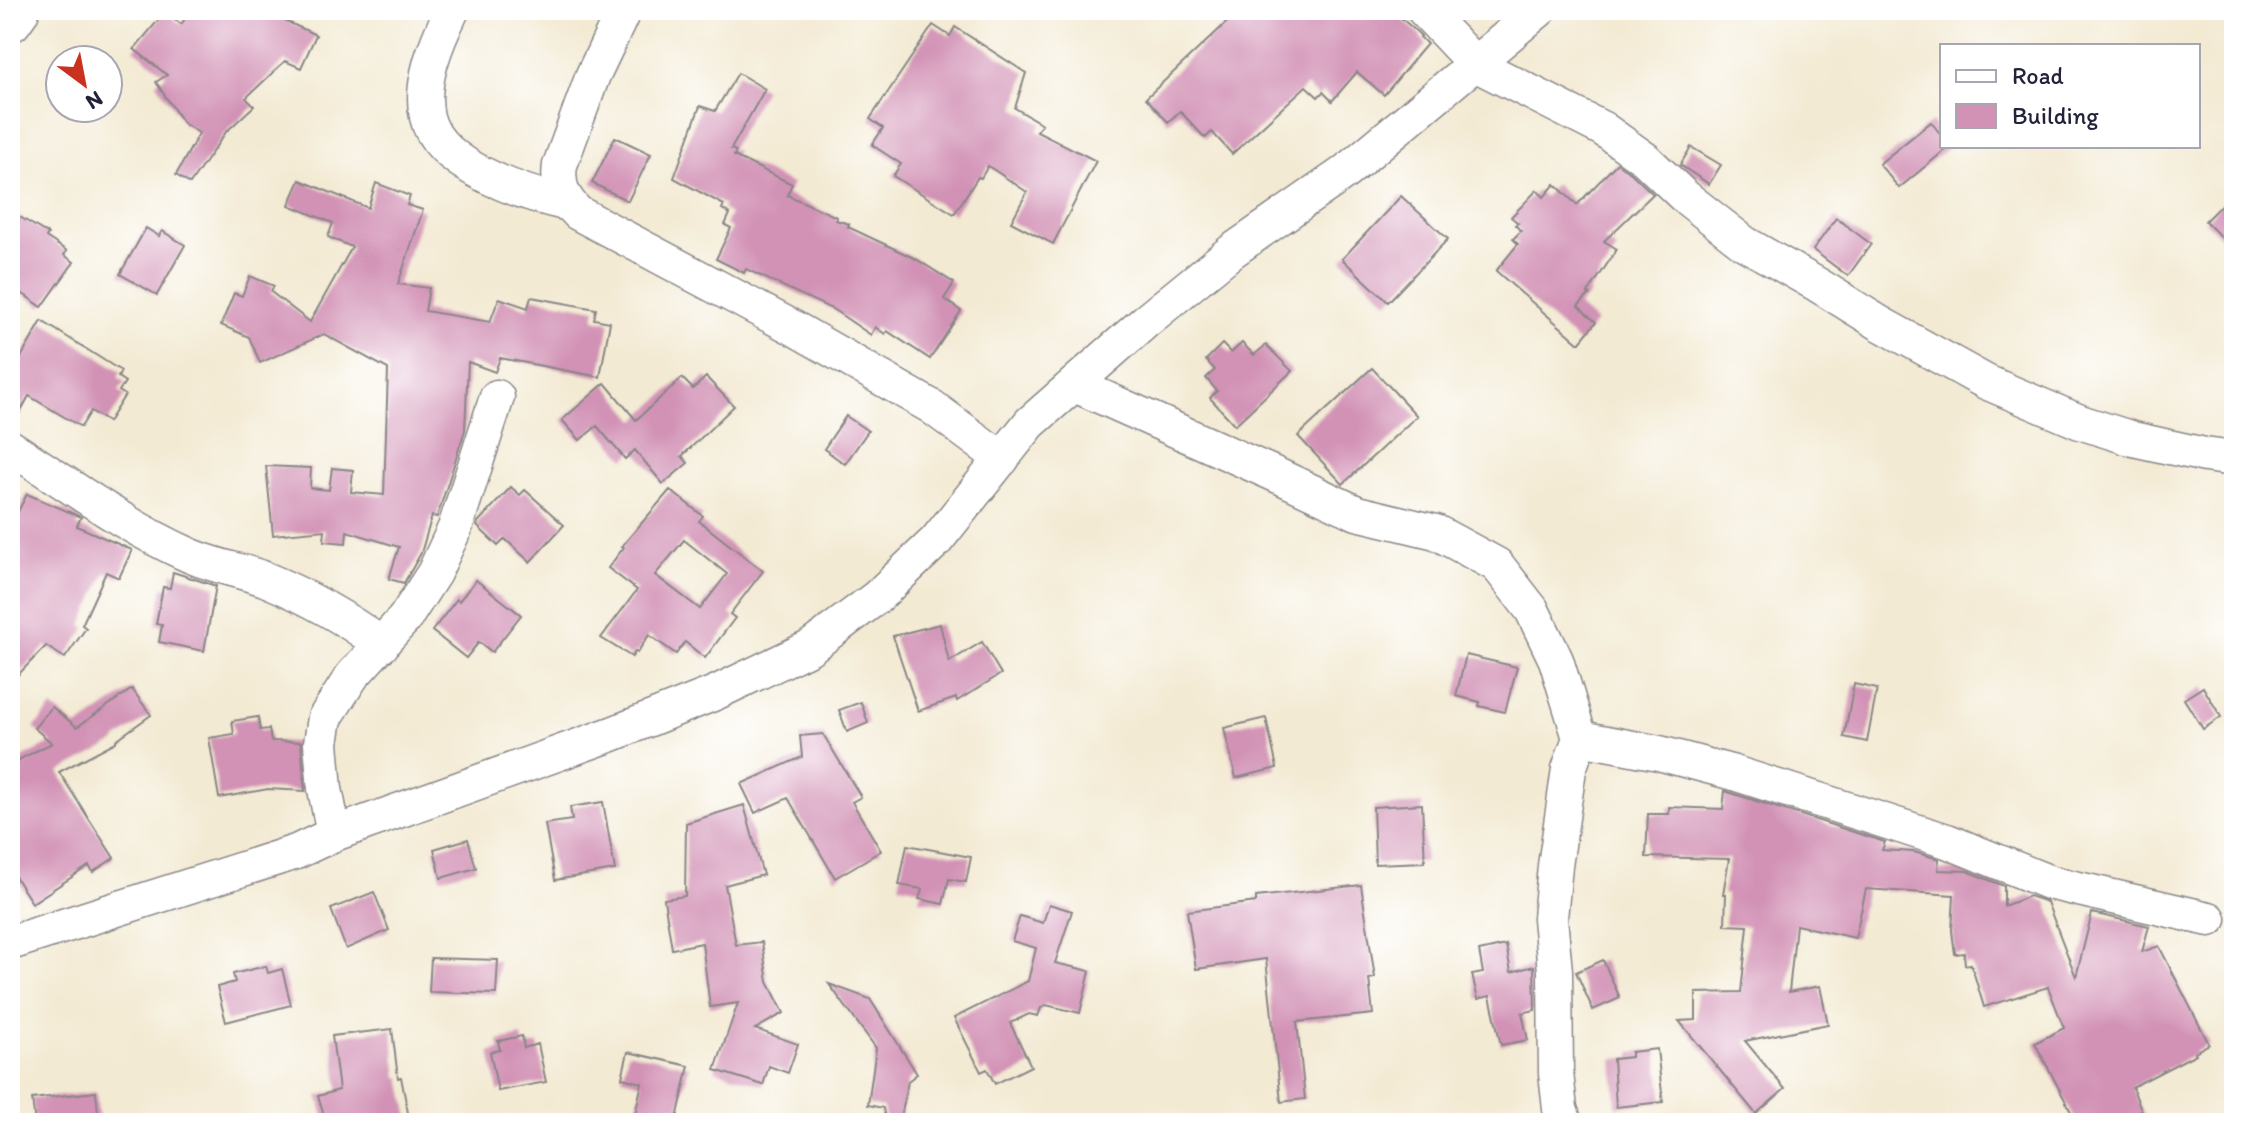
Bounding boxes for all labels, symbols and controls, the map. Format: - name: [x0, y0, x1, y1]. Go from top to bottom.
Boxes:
- north arrow: [44, 44, 124, 124]
- legend: [1940, 44, 2200, 148]
- text: Road: [2012, 61, 2064, 90]
- text: N: [81, 85, 108, 116]
- text: Building: [2012, 101, 2099, 130]

